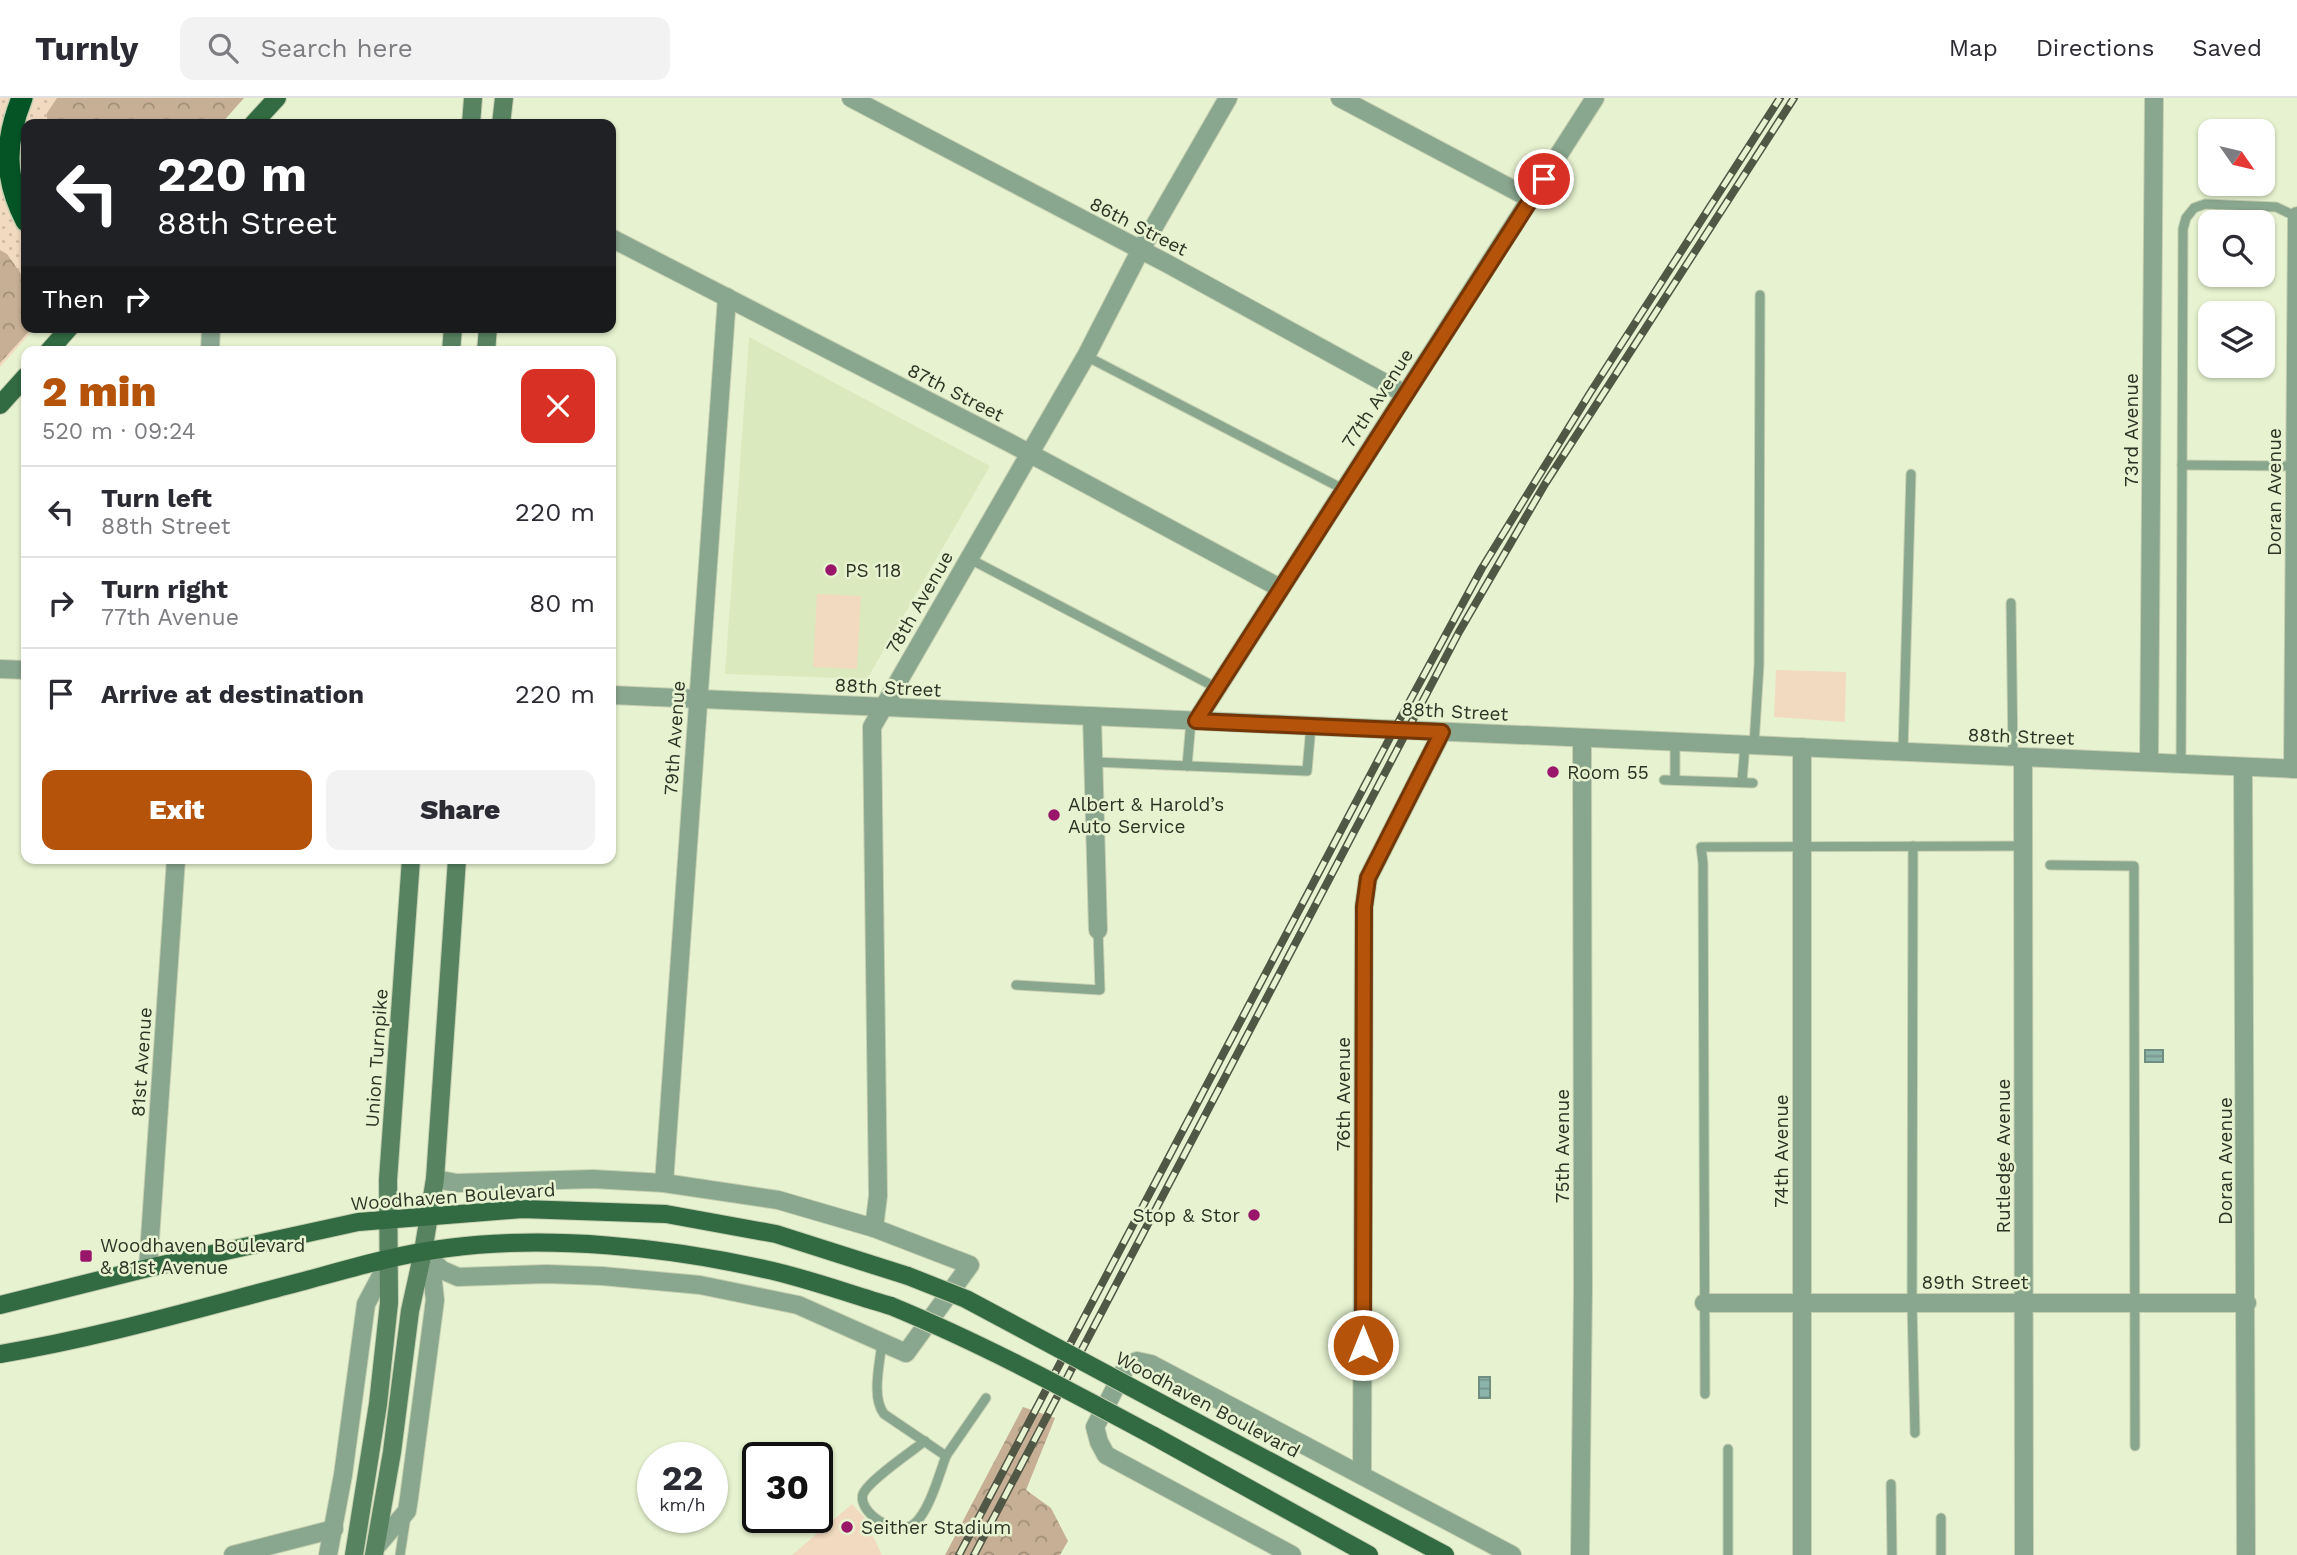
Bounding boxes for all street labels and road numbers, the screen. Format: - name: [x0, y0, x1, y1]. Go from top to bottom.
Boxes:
- street label: 86th Street: [1086, 192, 1192, 261]
- street label: 77th Avenue: [1337, 344, 1418, 452]
- street label: 87th Street: [904, 358, 1008, 427]
- street label: 73rd Avenue: [2120, 373, 2143, 487]
- street label: Doran Avenue: [2263, 428, 2286, 556]
- street label: 78th Avenue: [881, 547, 958, 658]
- street label: 88th Street: [834, 673, 942, 702]
- street label: 79th Avenue: [659, 680, 690, 796]
- street label: 88th Street: [1401, 697, 1509, 726]
- street label: 88th Street: [1967, 723, 2075, 750]
- street label: Union Turnpike: [360, 988, 393, 1128]
- street label: 81st Avenue: [126, 1006, 157, 1118]
- street label: 76th Avenue: [1332, 1037, 1355, 1151]
- street label: Rutledge Avenue: [1992, 1079, 2015, 1233]
- street label: 75th Avenue: [1551, 1089, 1574, 1203]
- street label: 74th Avenue: [1770, 1094, 1793, 1208]
- street label: Doran Avenue: [2214, 1097, 2237, 1225]
- street label: Woodhaven Boulevard: [350, 1178, 556, 1215]
- street label: 89th Street: [1922, 1271, 2028, 1294]
- street label: Woodhaven Boulevard: [1112, 1346, 1304, 1463]

